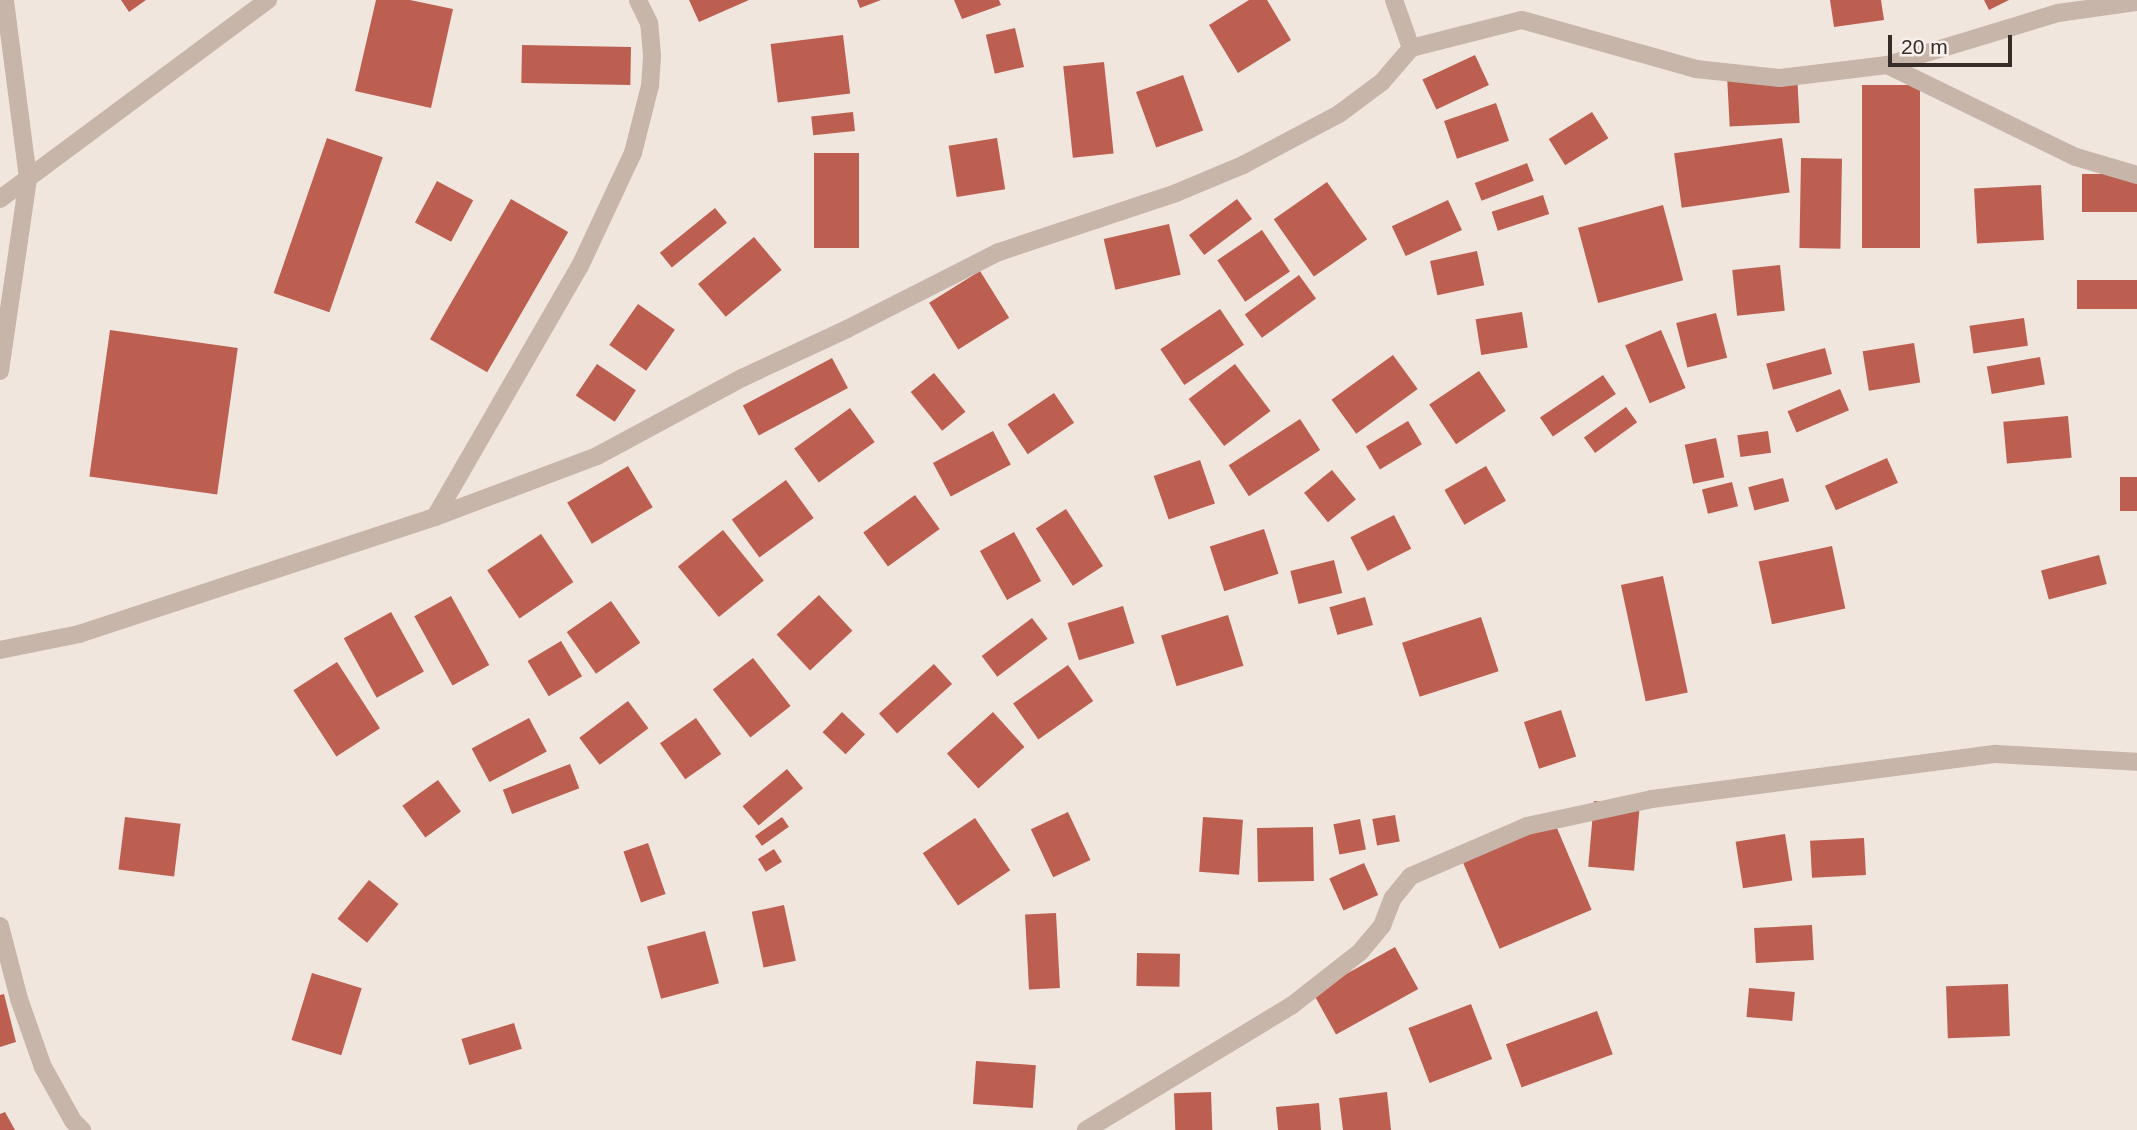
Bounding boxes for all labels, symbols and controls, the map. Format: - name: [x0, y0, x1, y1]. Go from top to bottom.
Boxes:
- scale bar: [1892, 21, 2016, 65]
- text: 20 m: [1901, 35, 1948, 58]

